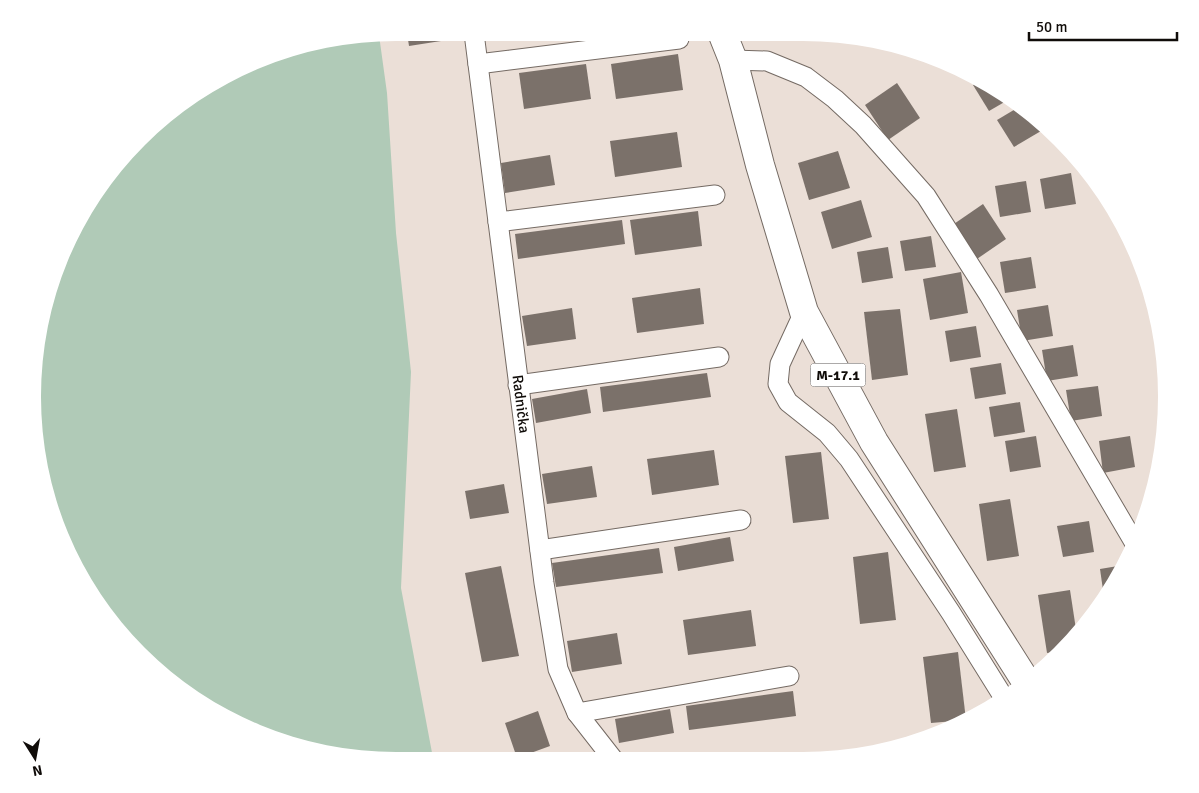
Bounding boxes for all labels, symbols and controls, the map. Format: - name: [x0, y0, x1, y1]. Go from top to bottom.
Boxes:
- scale bar: [1029, 10, 1176, 42]
- text: 50 m: [1036, 18, 1067, 36]
- road number: M-17.1: [810, 364, 866, 386]
- street label: Radnička: [508, 374, 534, 434]
- north arrow: [10, 733, 60, 783]
- text: N: [31, 761, 44, 780]

